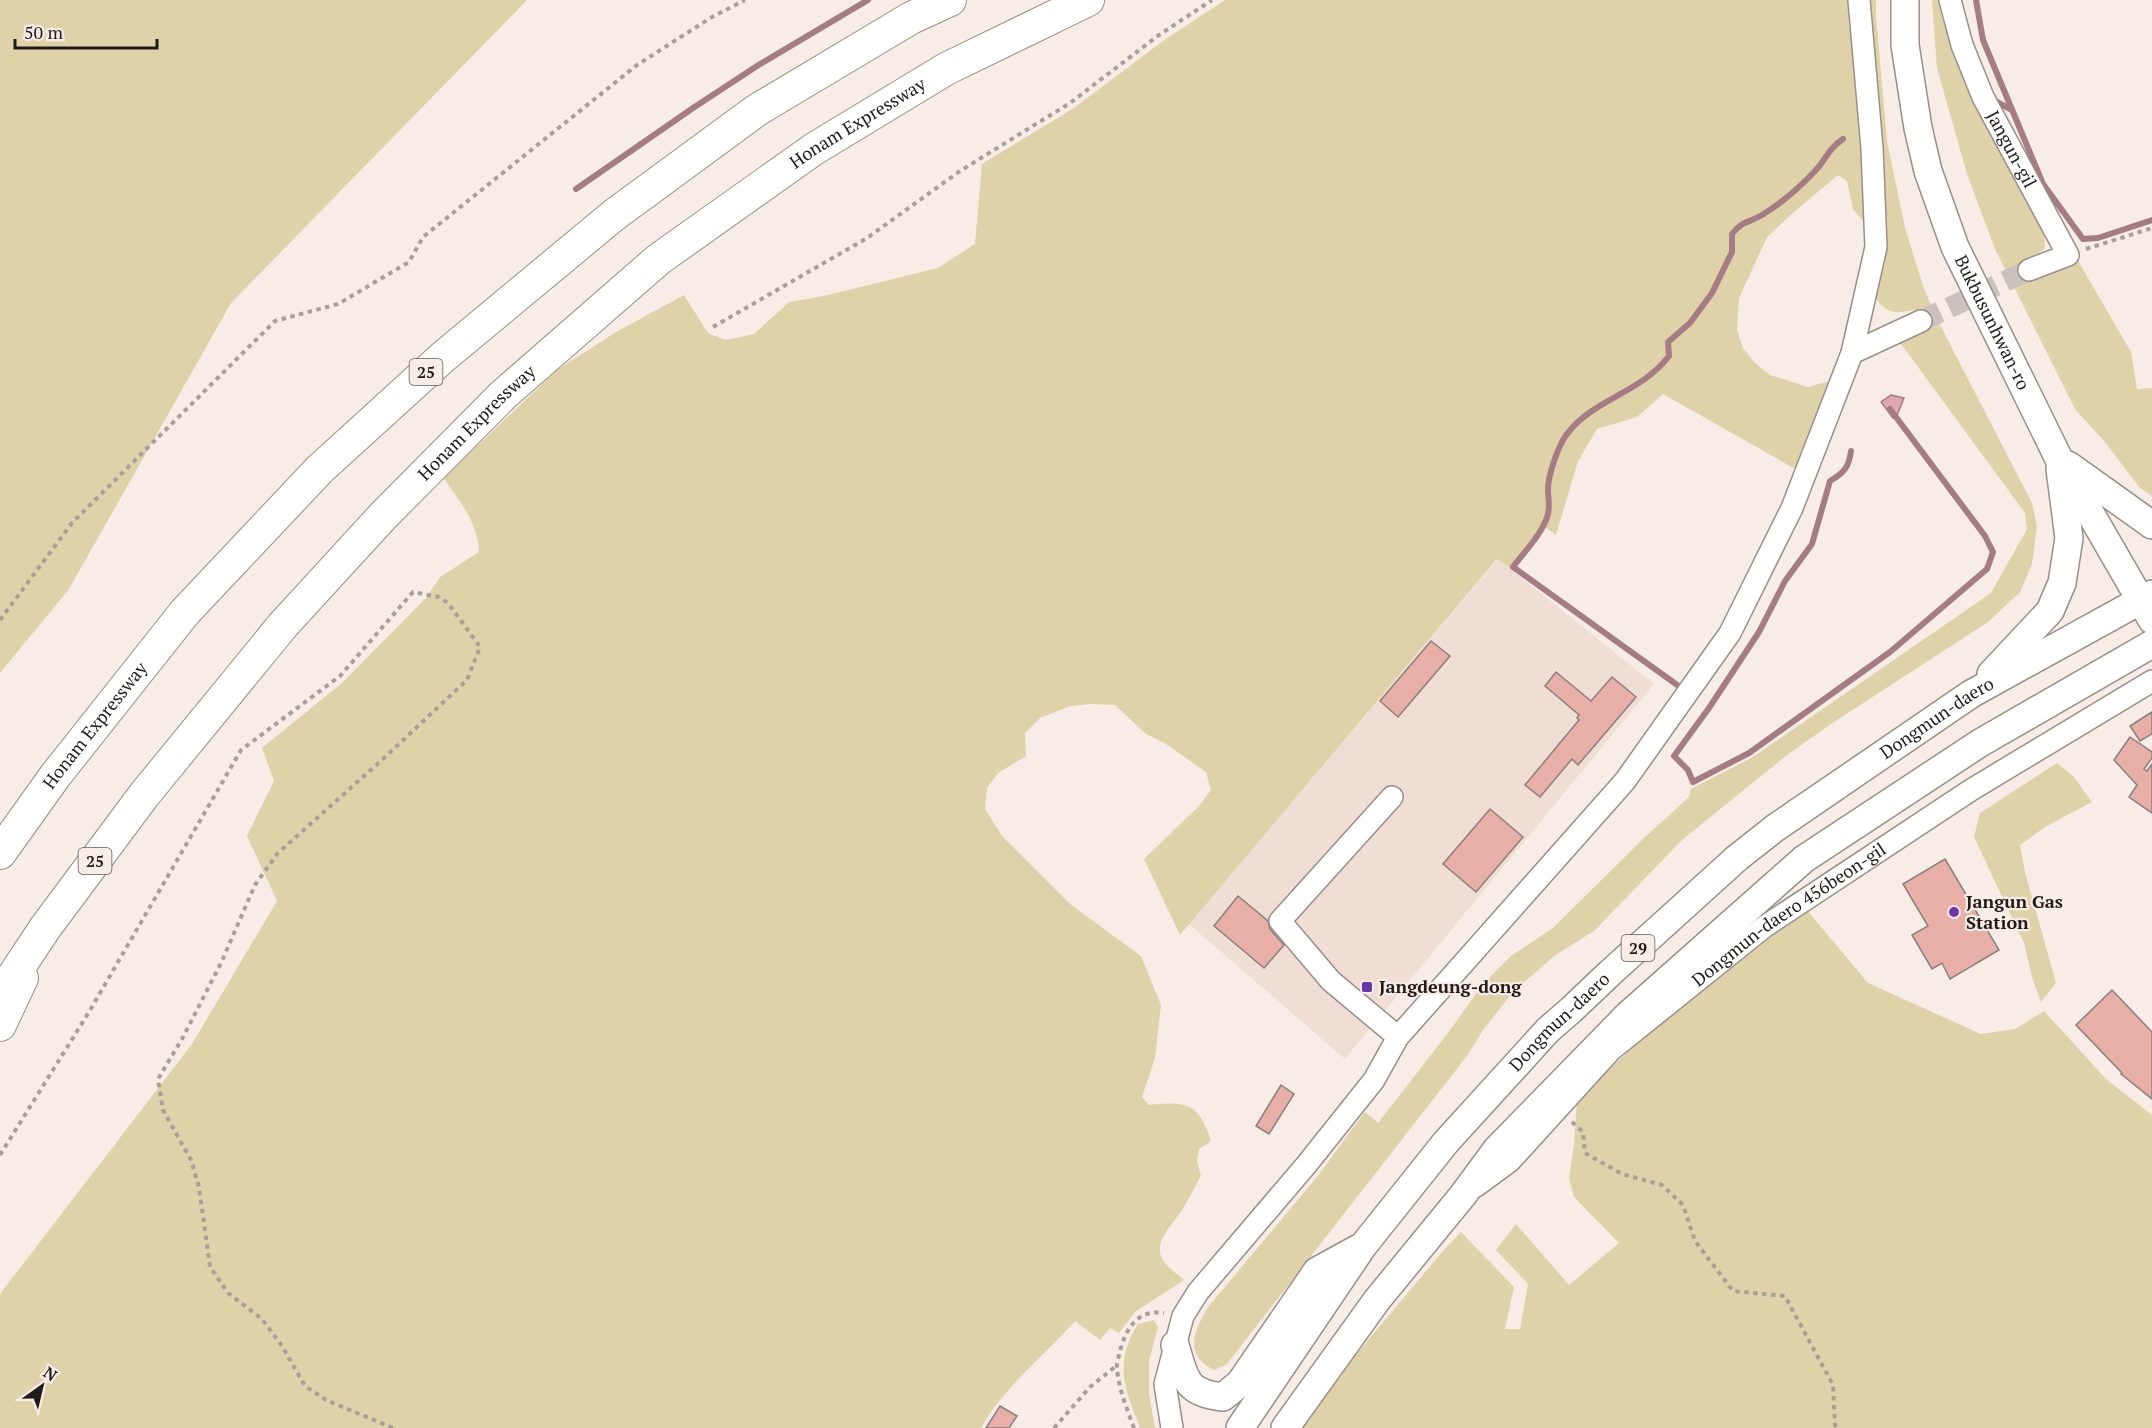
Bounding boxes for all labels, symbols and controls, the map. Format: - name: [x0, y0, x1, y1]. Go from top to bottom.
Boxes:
- scale bar: [15, 12, 158, 50]
- text: 50 m: [24, 20, 64, 44]
- street label: Honam Expressway: [784, 71, 930, 174]
- street label: Jangun-gil: [1981, 106, 2043, 192]
- street label: Bukbusunhwan-ro: [1950, 251, 2036, 394]
- road number: 25: [410, 359, 442, 385]
- street label: Honam Expressway: [412, 359, 541, 485]
- street label: Honam Expressway: [37, 656, 153, 793]
- street label: Dongmun-daero: [1875, 671, 1998, 764]
- street label: Dongmun-daero 456beon-gil: [1686, 837, 1890, 991]
- road number: 25: [78, 848, 112, 874]
- place label: Jangun Gas Station: [1966, 889, 2063, 934]
- marker: Jangun Gas Station: [1947, 905, 1961, 919]
- road number: 29: [1622, 935, 1654, 961]
- street label: Dongmun-daero: [1503, 967, 1614, 1076]
- place label: Jangdeung-dong: [1379, 974, 1522, 998]
- marker: Jangdeung-dong: [1360, 980, 1374, 994]
- north arrow: [12, 1356, 72, 1416]
- text: N: [39, 1361, 62, 1386]

